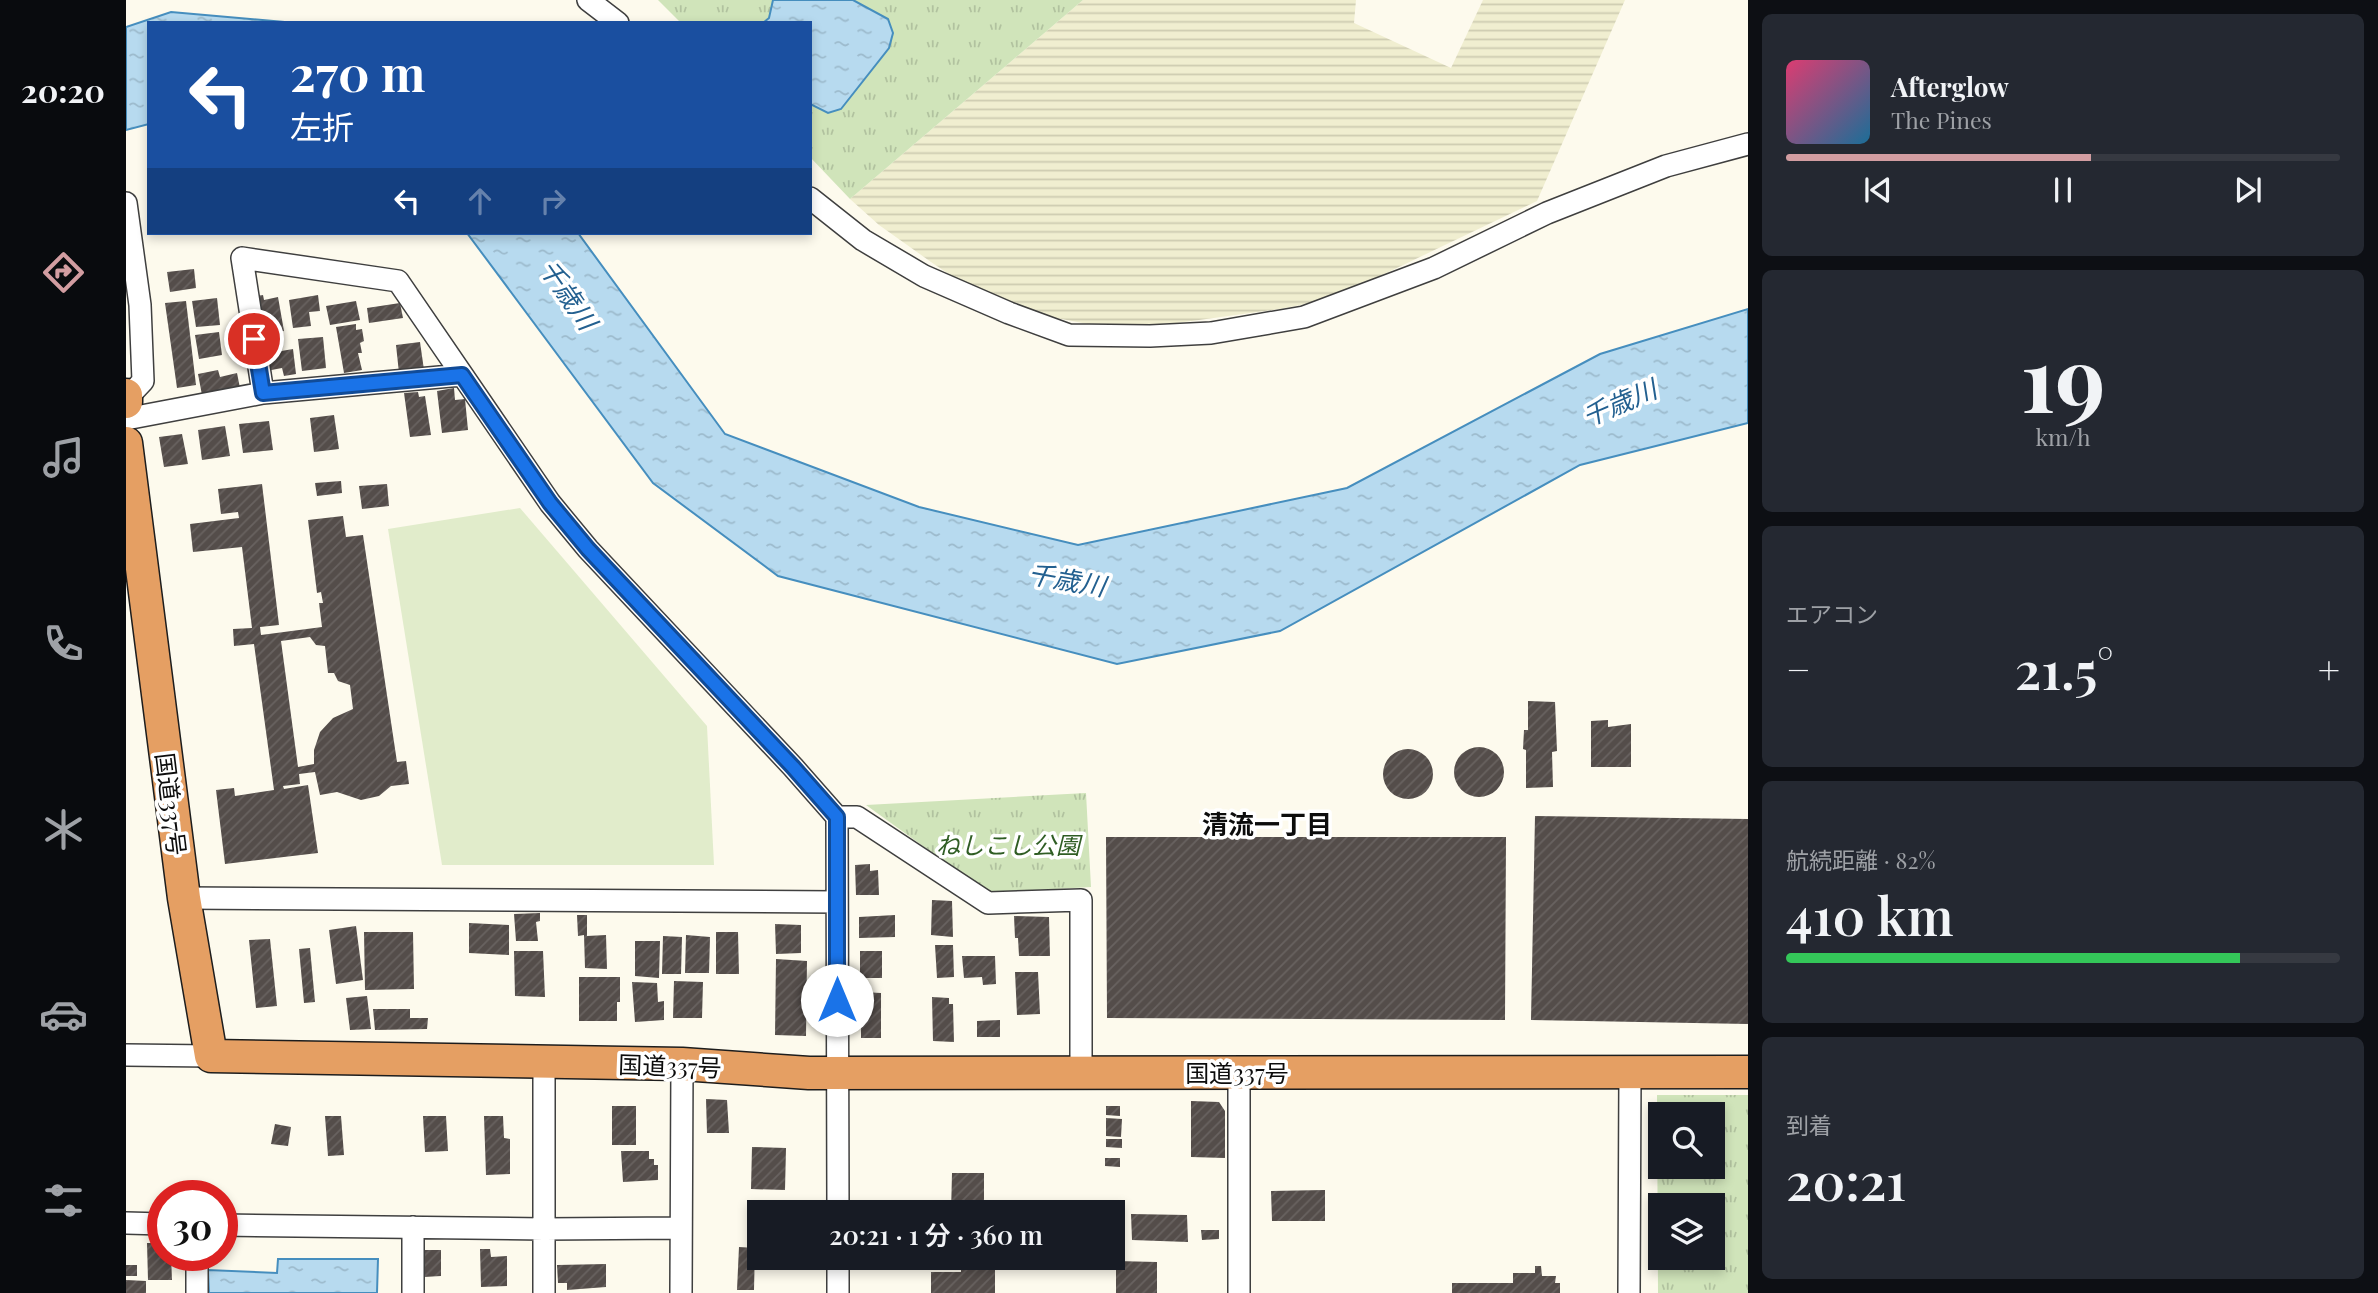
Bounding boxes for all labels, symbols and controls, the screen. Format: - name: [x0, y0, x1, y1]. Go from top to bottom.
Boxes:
- text: 270 m: [290, 39, 425, 104]
- icon: left: [175, 49, 266, 140]
- text: 20:20: [21, 68, 105, 111]
- text: Afterglow: [1891, 69, 2009, 104]
- text: 左折: [290, 104, 354, 147]
- text: The Pines: [1891, 104, 1992, 135]
- icon: previous: [1859, 171, 1897, 209]
- icon: pause: [2044, 171, 2082, 209]
- icon: next: [2229, 171, 2267, 209]
- icon: left: [388, 182, 426, 220]
- icon: ahead: [461, 182, 499, 220]
- icon: right: [534, 182, 572, 220]
- icon: directions: [39, 248, 88, 297]
- water label: 千歳川: [532, 252, 607, 338]
- pin: [224, 309, 284, 369]
- text: 19: [2020, 315, 2106, 436]
- icon: arrive: [235, 320, 273, 358]
- water label: 千歳川: [1576, 369, 1664, 433]
- text: km/h: [2035, 421, 2091, 452]
- icon: music: [39, 433, 88, 482]
- water label: 千歳川: [1026, 555, 1111, 604]
- text: エアコン: [1786, 598, 1878, 629]
- icon: phone: [39, 619, 88, 668]
- text: 21.5°: [2015, 634, 2114, 703]
- text: −: [1786, 643, 1811, 694]
- text: +: [2318, 643, 2340, 694]
- street label: 国道337号: [150, 751, 194, 857]
- icon: climate: [39, 805, 88, 854]
- district label: 清流一丁目: [1202, 806, 1332, 841]
- park label: ねしこし公園: [936, 828, 1083, 860]
- text: 航続距離 · 82%: [1786, 844, 1936, 875]
- text: 410 km: [1786, 880, 1953, 949]
- position arrow: [800, 963, 874, 1037]
- icon: car: [39, 990, 88, 1039]
- street label: 国道337号: [618, 1047, 722, 1083]
- street label: 国道337号: [1185, 1056, 1289, 1088]
- map controls: [1648, 1102, 1725, 1270]
- button: search: [1648, 1102, 1725, 1179]
- text: 到着: [1786, 1109, 1832, 1140]
- text: 20:21: [1786, 1145, 1906, 1214]
- icon: filters: [39, 1176, 88, 1225]
- speed limit sign: 30: [147, 1180, 238, 1271]
- button: layers: [1648, 1193, 1725, 1270]
- text: 20:21 · 1 分 · 360 m: [829, 1217, 1043, 1252]

